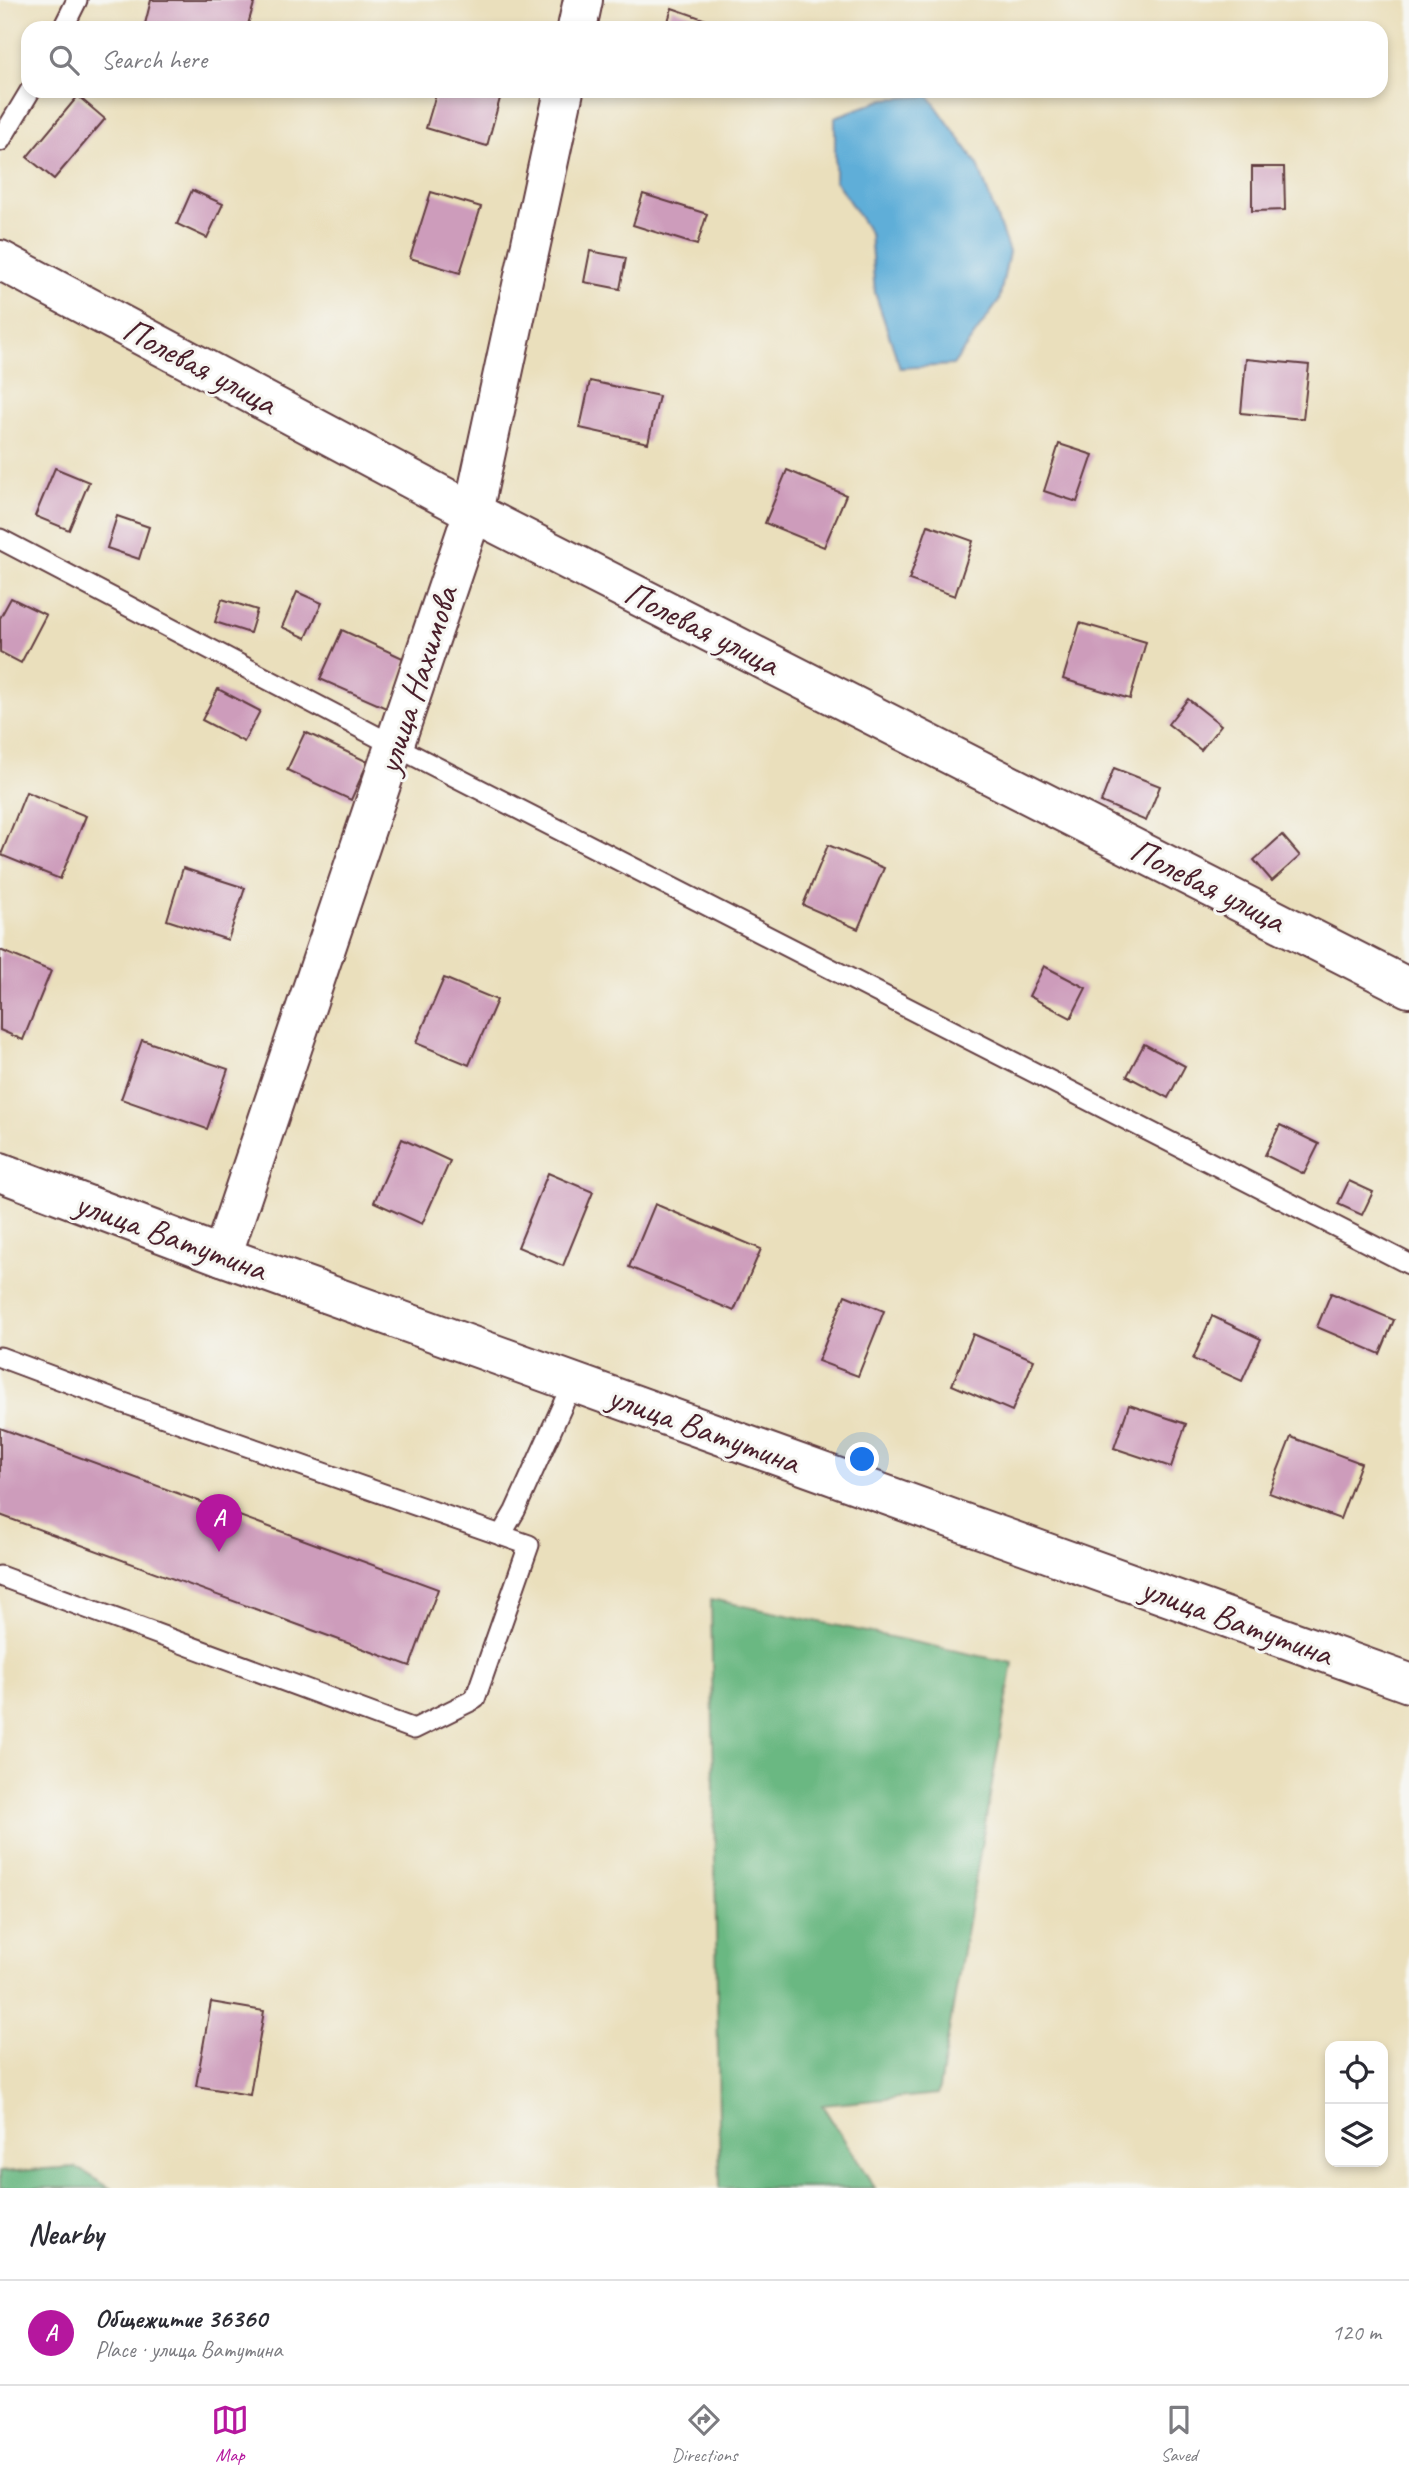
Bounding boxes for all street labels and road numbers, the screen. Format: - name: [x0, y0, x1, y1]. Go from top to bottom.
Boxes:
- street label: Полевая улица: [115, 307, 287, 426]
- street label: Полевая улица: [617, 570, 789, 687]
- street label: улица Нахимова: [365, 578, 469, 781]
- street label: Полевая улица: [1123, 827, 1295, 944]
- street label: улица Ватутина: [67, 1180, 275, 1292]
- street label: улица Ватутина: [600, 1373, 808, 1485]
- street label: улица Ватутина: [1133, 1565, 1341, 1677]

